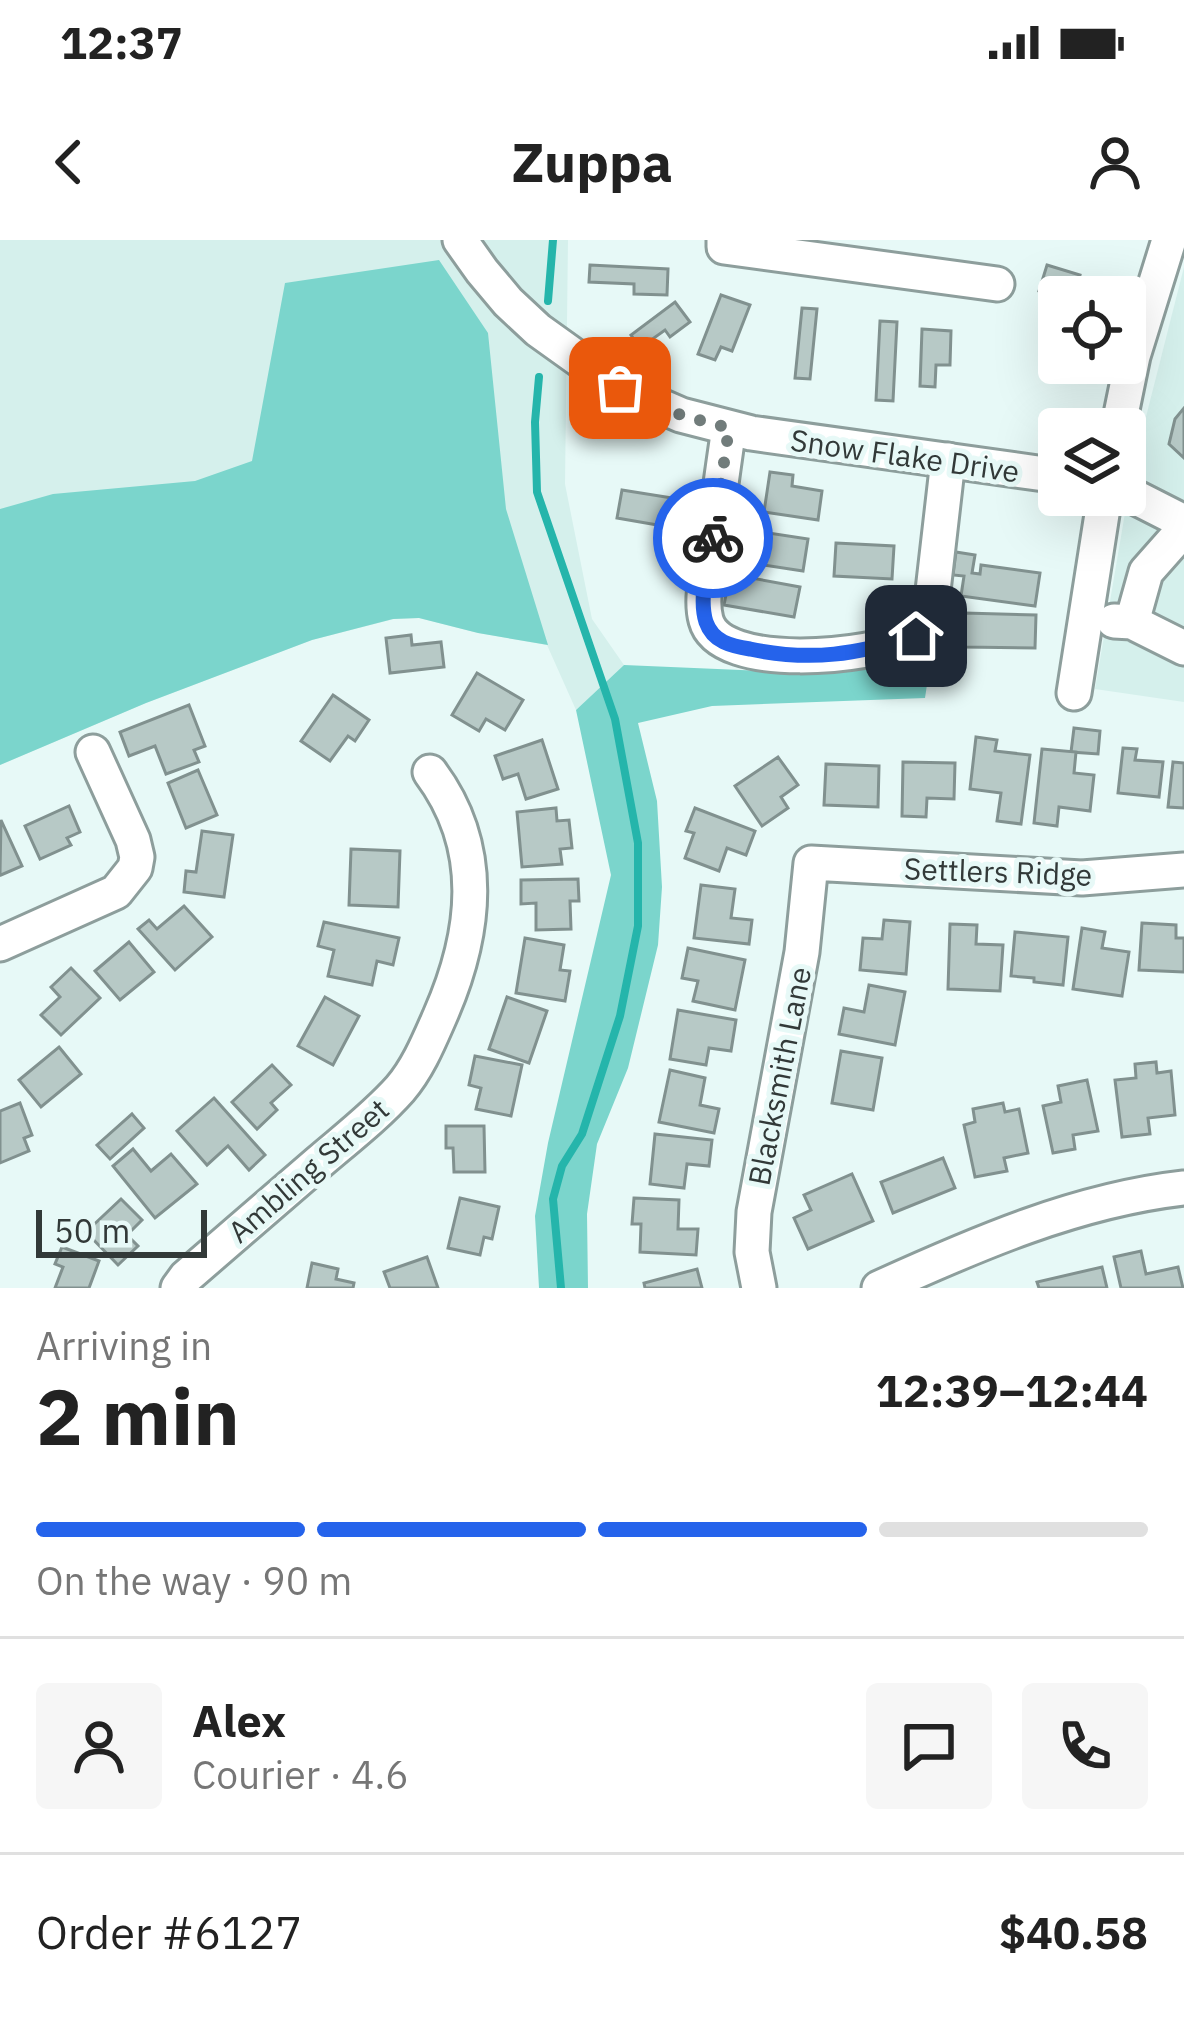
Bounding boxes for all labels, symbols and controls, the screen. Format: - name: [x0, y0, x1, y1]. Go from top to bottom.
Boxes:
- text: 12:37: [60, 13, 183, 71]
- text: Zuppa: [511, 127, 673, 197]
- icon: back: [36, 129, 102, 195]
- icon: person: [1082, 129, 1148, 195]
- map controls: [1038, 276, 1146, 516]
- button: locate: [1038, 276, 1146, 384]
- pin: [569, 337, 671, 439]
- icon: bag: [587, 355, 653, 421]
- button: layers: [1038, 408, 1146, 516]
- street label: Snow Flake Drive: [788, 420, 1022, 490]
- courier: [653, 478, 773, 598]
- icon: bike: [680, 505, 746, 571]
- pin: [865, 585, 967, 687]
- icon: home: [883, 603, 949, 669]
- street label: Settlers Ridge: [903, 848, 1093, 894]
- street label: Blacksmith Lane: [739, 963, 819, 1189]
- street label: Ambling Street: [219, 1089, 397, 1251]
- scale bar: [36, 1204, 207, 1257]
- text: 50 m: [54, 1209, 130, 1252]
- text: Arriving in: [36, 1320, 212, 1371]
- text: 12:39–12:44: [876, 1361, 1148, 1419]
- text: 2 min: [36, 1365, 240, 1466]
- text: On the way · 90 m: [36, 1555, 352, 1606]
- button: person: [36, 1683, 162, 1809]
- button: chat: [866, 1683, 992, 1809]
- button: phone: [1022, 1683, 1148, 1809]
- text: Alex: [192, 1691, 286, 1749]
- text: Courier · 4.6: [192, 1749, 409, 1800]
- text: Order #6127: [36, 1903, 302, 1961]
- text: $40.58: [999, 1903, 1148, 1961]

